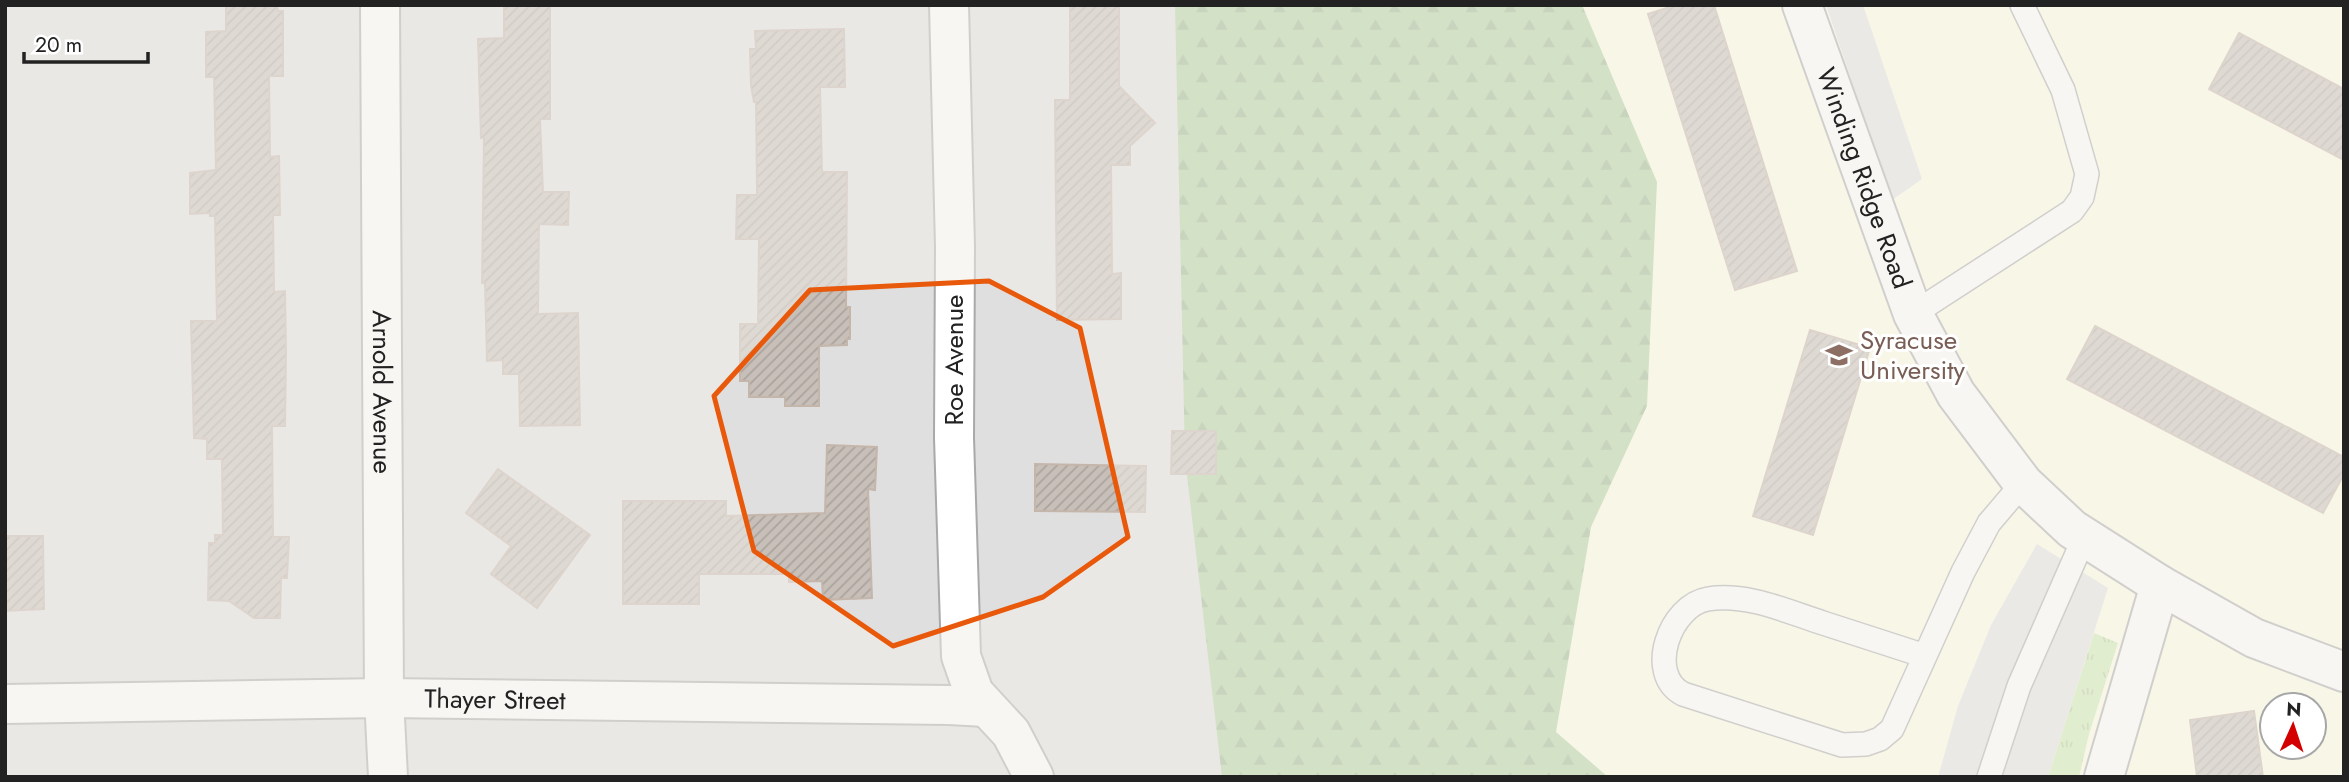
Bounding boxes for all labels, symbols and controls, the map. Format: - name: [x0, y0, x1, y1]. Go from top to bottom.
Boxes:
- scale bar: [24, 21, 149, 65]
- text: 20 m: [35, 30, 82, 60]
- street label: Winding Ridge Road: [1807, 62, 1921, 294]
- street label: Roe Avenue: [935, 295, 973, 425]
- street label: Arnold Avenue: [363, 310, 402, 474]
- place label: Syracuse University: [1860, 321, 1966, 389]
- school or university icon: Syracuse University: [1824, 340, 1854, 370]
- street label: Thayer Street: [424, 680, 567, 719]
- north arrow: [2258, 691, 2328, 761]
- text: N: [2286, 696, 2302, 723]

